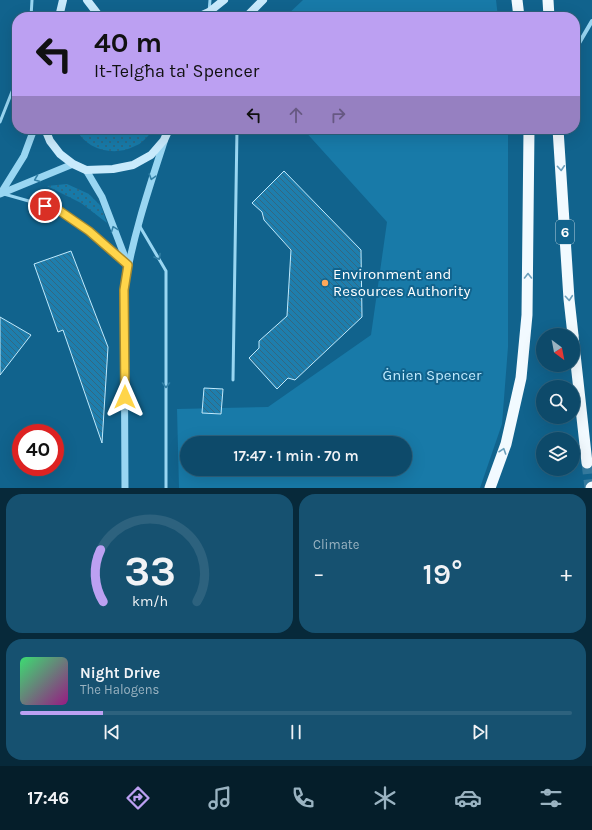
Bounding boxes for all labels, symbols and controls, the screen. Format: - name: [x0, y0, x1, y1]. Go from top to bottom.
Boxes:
- text: 40 m: [94, 26, 162, 59]
- icon: left: [28, 28, 80, 80]
- text: It-Telgħa ta' Spencer: [94, 60, 259, 82]
- icon: left: [243, 104, 265, 126]
- icon: ahead: [285, 104, 307, 126]
- icon: right: [327, 104, 349, 126]
- one-way arrow: [556, 165, 565, 171]
- one-way arrow: [33, 174, 40, 182]
- one-way arrow: [149, 174, 157, 181]
- pin: [28, 189, 62, 223]
- icon: arrive: [34, 195, 56, 217]
- road number: 6: [556, 220, 574, 244]
- one-way arrow: [111, 225, 119, 232]
- one-way arrow: [153, 253, 160, 260]
- place label: Environment and Resources Authority: [333, 265, 470, 300]
- one-way arrow: [524, 273, 532, 279]
- marker: Environment and Resources Authority: [320, 278, 330, 288]
- one-way arrow: [564, 295, 573, 301]
- north arrow: [536, 328, 580, 372]
- map controls: [536, 328, 580, 476]
- park label: Ġnien Spencer: [383, 366, 482, 384]
- position arrow: [104, 376, 146, 418]
- button: search: [536, 380, 580, 424]
- one-way arrow: [162, 382, 170, 388]
- speed limit sign: 40: [12, 424, 64, 476]
- button: layers: [536, 432, 580, 476]
- text: 17:47 · 1 min · 70 m: [233, 447, 359, 465]
- one-way arrow: [499, 448, 507, 455]
- text: Climate: [313, 537, 359, 552]
- text: 33: [124, 546, 175, 594]
- text: 19°: [423, 556, 462, 592]
- text: −: [313, 561, 325, 587]
- text: +: [560, 561, 572, 587]
- text: km/h: [131, 592, 168, 609]
- text: Night Drive: [80, 664, 160, 682]
- text: The Halogens: [80, 682, 159, 697]
- icon: previous: [101, 721, 123, 743]
- icon: pause: [285, 721, 307, 743]
- icon: next: [469, 721, 491, 743]
- icon: directions: [124, 784, 152, 812]
- icon: music: [206, 784, 234, 812]
- icon: phone: [289, 784, 317, 812]
- icon: climate: [371, 784, 399, 812]
- icon: car: [454, 784, 482, 812]
- icon: filters: [537, 784, 565, 812]
- text: 17:46: [27, 787, 69, 809]

